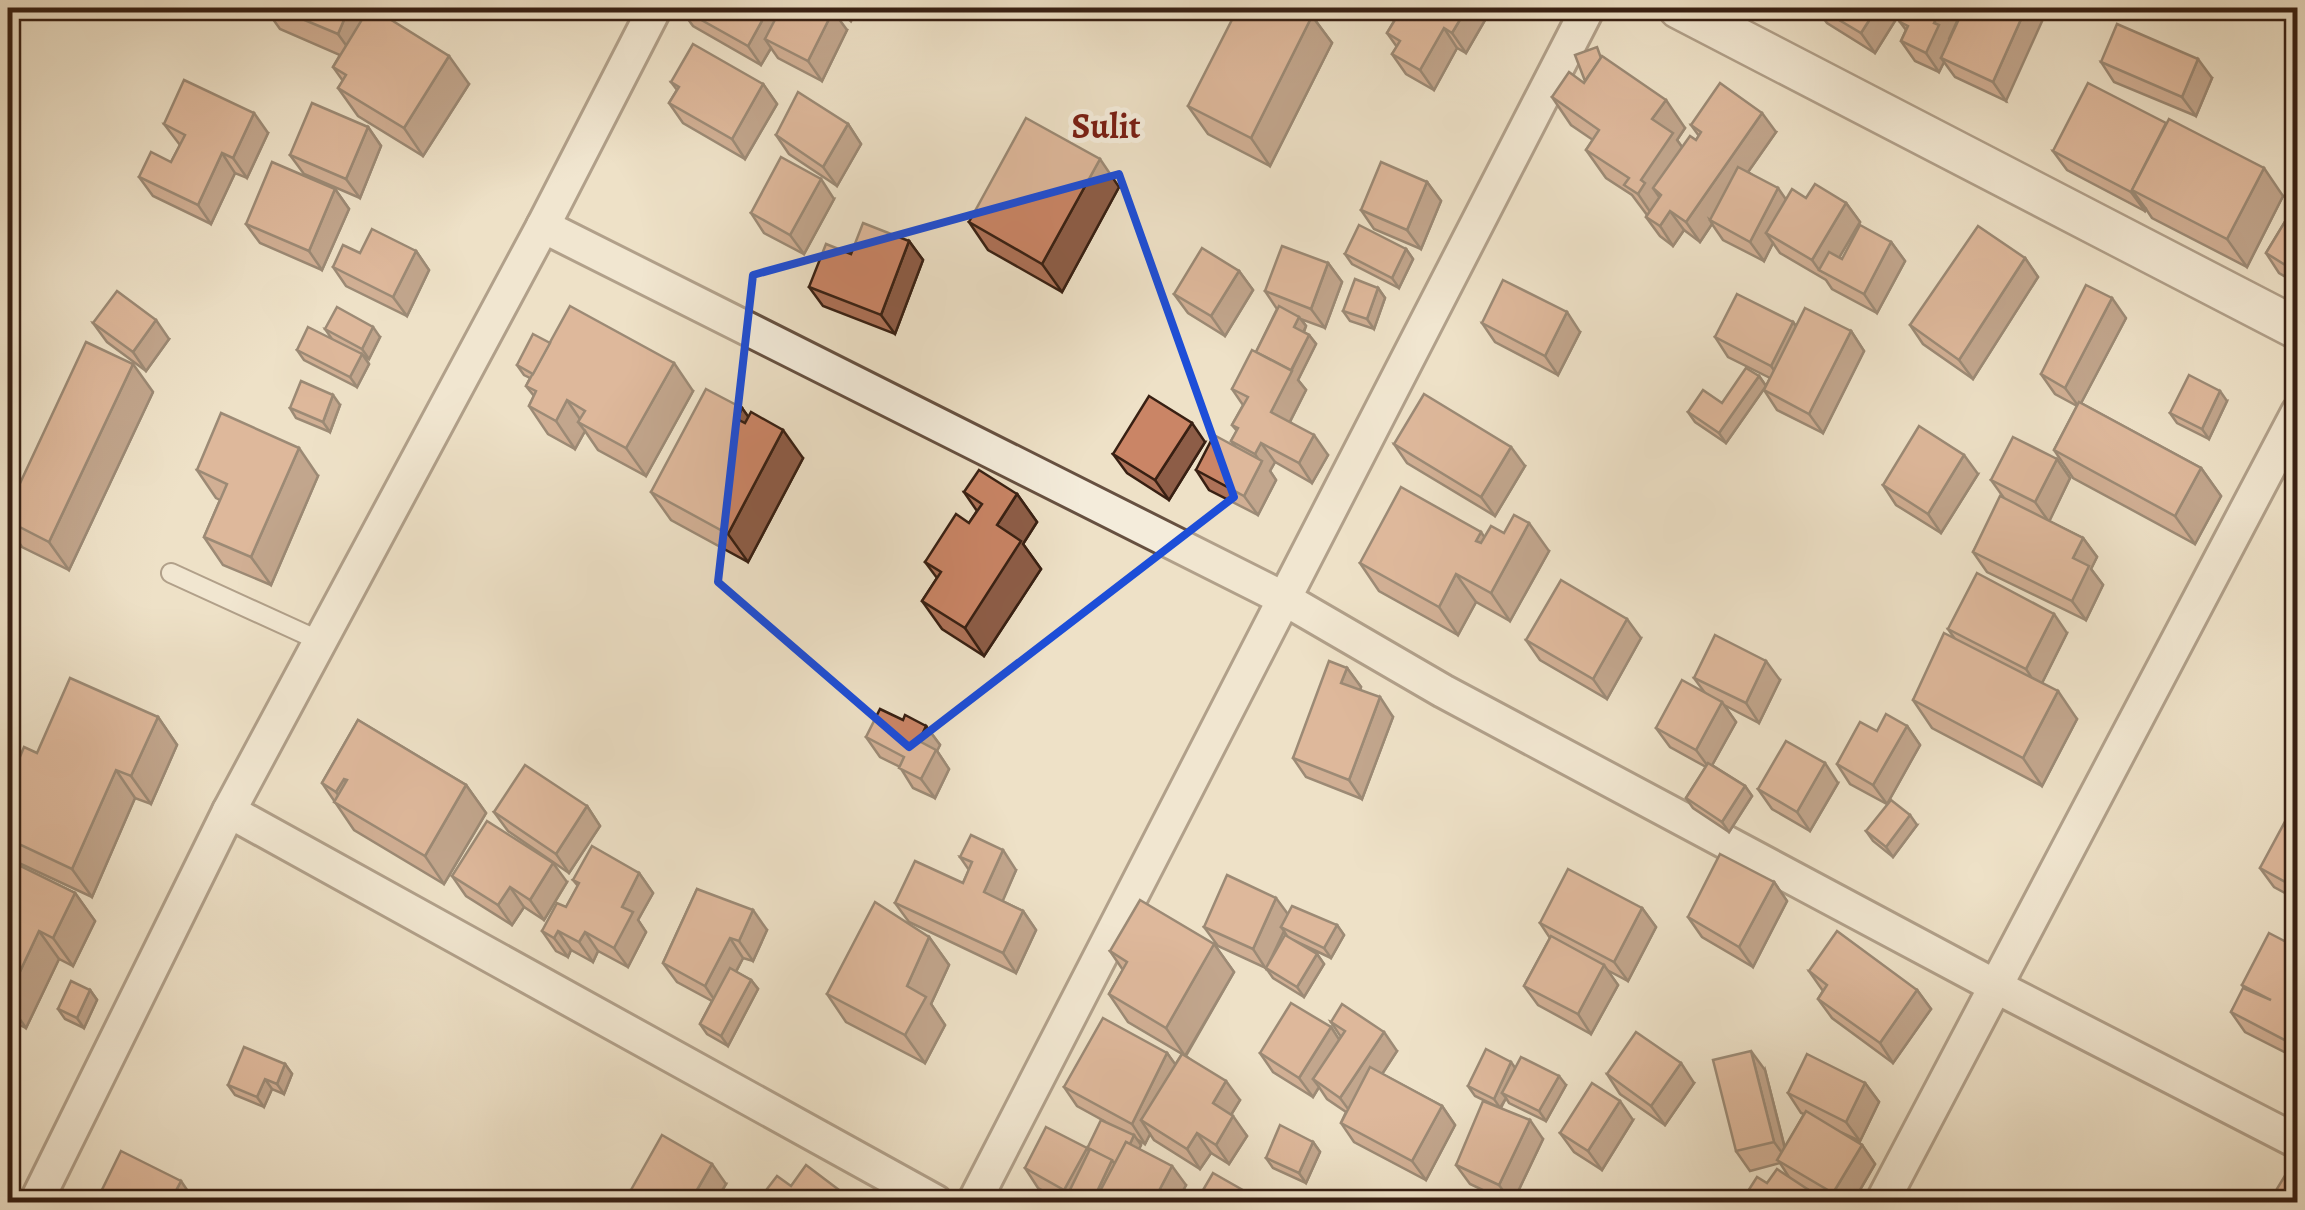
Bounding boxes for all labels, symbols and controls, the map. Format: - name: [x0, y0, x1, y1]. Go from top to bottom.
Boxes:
- district label: Sulit: [1071, 102, 1141, 150]

